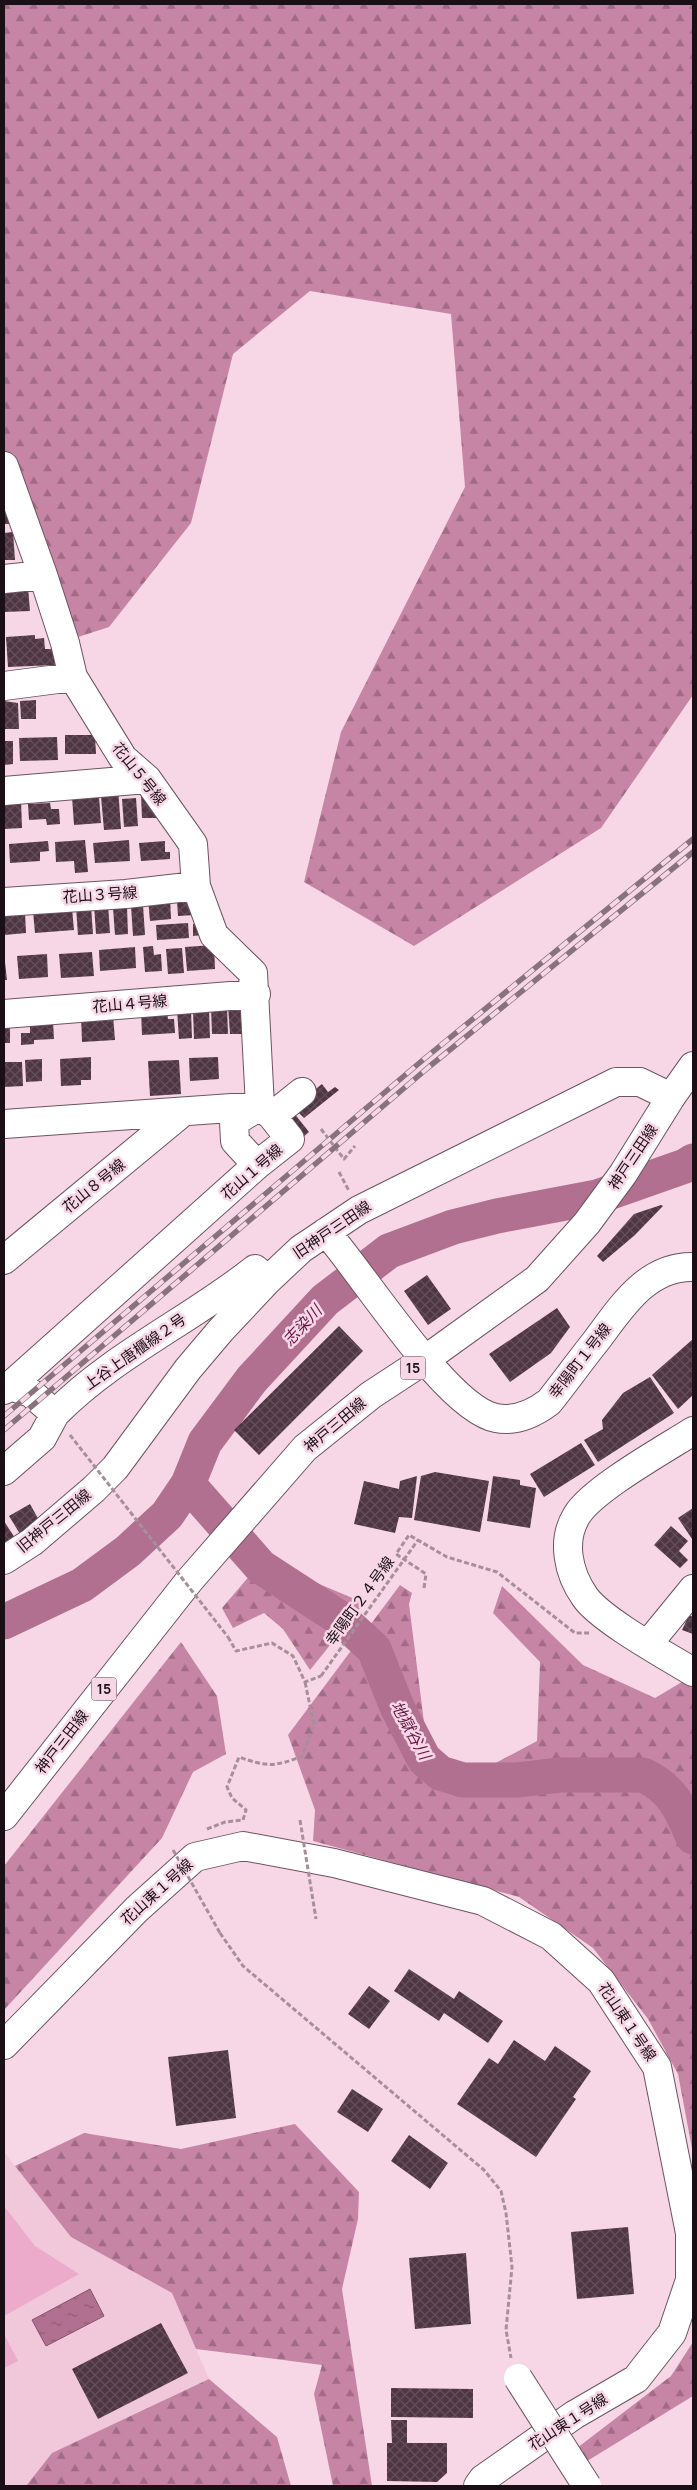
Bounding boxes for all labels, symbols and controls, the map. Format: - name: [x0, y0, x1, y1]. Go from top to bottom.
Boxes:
- street label: 花山５号線: [108, 738, 171, 809]
- street label: 花山３号線: [62, 881, 138, 908]
- street label: 花山４号線: [92, 990, 168, 1017]
- street label: 神戸三田線: [603, 1120, 662, 1194]
- street label: 花山１号線: [216, 1139, 287, 1204]
- street label: 花山８号線: [58, 1154, 129, 1217]
- street label: 旧神戸三田線: [289, 1196, 375, 1263]
- water label: 志染川: [278, 1298, 328, 1350]
- street label: 上谷上唐櫃線２号: [80, 1309, 190, 1395]
- street label: 幸陽町１号線: [544, 1319, 616, 1403]
- road number: 15: [400, 1356, 426, 1380]
- street label: 神戸三田線: [299, 1392, 370, 1457]
- street label: 旧神戸三田線: [12, 1484, 95, 1557]
- street label: 幸陽町２４号線: [320, 1552, 399, 1649]
- road number: 15: [92, 1678, 116, 1700]
- water label: 地獄谷川: [386, 1697, 437, 1765]
- street label: 神戸三田線: [30, 1706, 93, 1778]
- street label: 花山東１号線: [116, 1854, 197, 1930]
- street label: 花山東１号線: [594, 1979, 661, 2065]
- street label: 花山東１号線: [524, 2388, 611, 2455]

